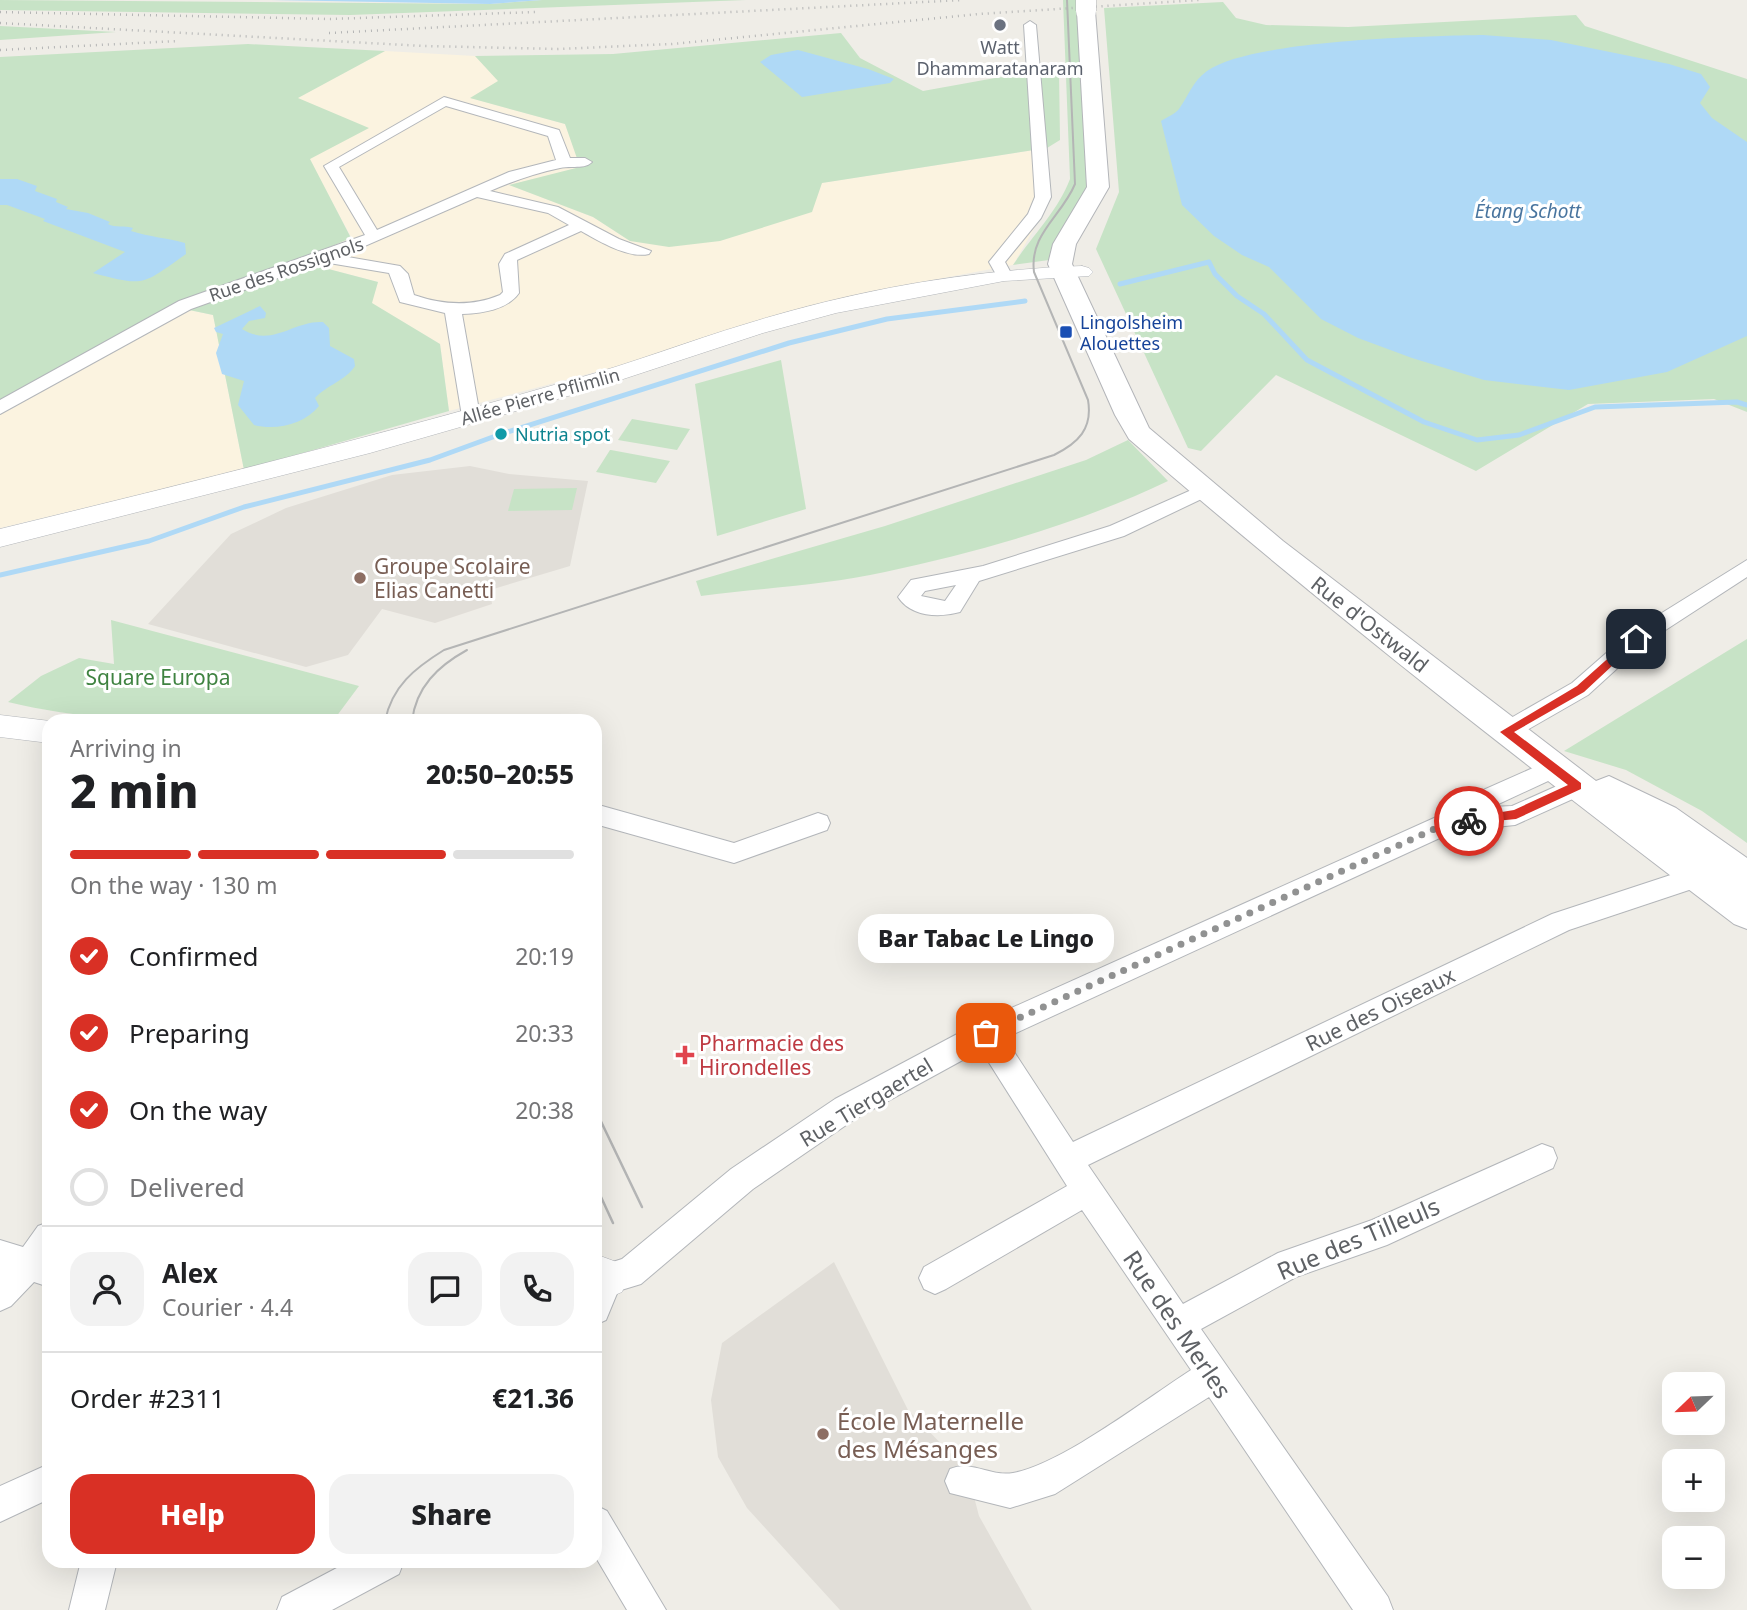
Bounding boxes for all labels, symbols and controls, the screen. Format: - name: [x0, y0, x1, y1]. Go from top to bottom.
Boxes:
- marker: Watt Dhammaratanaram: [992, 17, 1008, 33]
- place label: Watt Dhammaratanaram: [916, 35, 1084, 80]
- water label: Étang Schott: [1475, 198, 1582, 224]
- street label: Rue des Rossignols: [206, 231, 366, 307]
- place label: Lingolsheim Alouettes: [1080, 310, 1183, 355]
- marker: Lingolsheim Alouettes: [1058, 324, 1074, 340]
- street label: Allée Pierre Pflimlin: [458, 362, 622, 430]
- place label: Nutria spot: [515, 422, 611, 446]
- marker: Nutria spot: [493, 426, 509, 442]
- place label: Groupe Scolaire Elias Canetti: [374, 552, 530, 604]
- street label: Rue d'Ostwald: [1306, 569, 1434, 679]
- marker: Groupe Scolaire Elias Canetti: [352, 570, 368, 586]
- pin: [1606, 609, 1666, 669]
- icon: home: [1617, 620, 1655, 658]
- park label: Square Europa: [85, 663, 231, 691]
- text: Arriving in: [70, 732, 182, 764]
- text: 20:50–20:55: [426, 756, 574, 792]
- text: 2 min: [70, 759, 199, 821]
- courier: [1434, 786, 1504, 856]
- icon: bike: [1450, 802, 1488, 840]
- text: On the way · 130 m: [70, 869, 277, 901]
- callout: Bar Tabac Le Lingo: [858, 914, 1114, 963]
- text: Bar Tabac Le Lingo: [878, 922, 1094, 954]
- icon: check: [70, 937, 108, 975]
- text: Confirmed: [129, 938, 259, 974]
- text: 20:19: [515, 940, 574, 972]
- street label: Rue des Oiseaux: [1301, 961, 1459, 1057]
- pin: [956, 1003, 1016, 1063]
- icon: check: [70, 1014, 108, 1052]
- icon: bag: [967, 1014, 1005, 1052]
- text: Preparing: [129, 1015, 250, 1051]
- text: 20:33: [515, 1017, 574, 1049]
- place label: Pharmacie des Hirondelles: [699, 1029, 844, 1081]
- marker: Pharmacie des Hirondelles: [677, 1047, 693, 1063]
- street label: Rue Tiergaertel: [794, 1051, 938, 1153]
- icon: check: [70, 1091, 108, 1129]
- text: On the way: [129, 1092, 267, 1128]
- text: 20:38: [515, 1094, 574, 1126]
- text: Delivered: [129, 1169, 245, 1205]
- street label: Rue des Tilleuls: [1272, 1189, 1444, 1287]
- street label: Rue des Merles: [1116, 1243, 1240, 1405]
- button: person: [70, 1252, 144, 1326]
- button: chat: [408, 1252, 482, 1326]
- button: phone: [500, 1252, 574, 1326]
- text: Alex: [162, 1255, 218, 1291]
- text: Courier · 4.4: [162, 1291, 293, 1323]
- north arrow: [1662, 1372, 1726, 1435]
- map controls: [1662, 1372, 1725, 1589]
- text: Order #2311: [70, 1380, 225, 1416]
- text: €21.36: [492, 1380, 574, 1416]
- place label: École Maternelle des Mésanges: [837, 1404, 1024, 1465]
- marker: École Maternelle des Mésanges: [815, 1426, 831, 1442]
- button: +: [1662, 1449, 1725, 1512]
- button: Help: [70, 1474, 315, 1554]
- button: Share: [329, 1474, 574, 1554]
- button: −: [1662, 1526, 1725, 1589]

